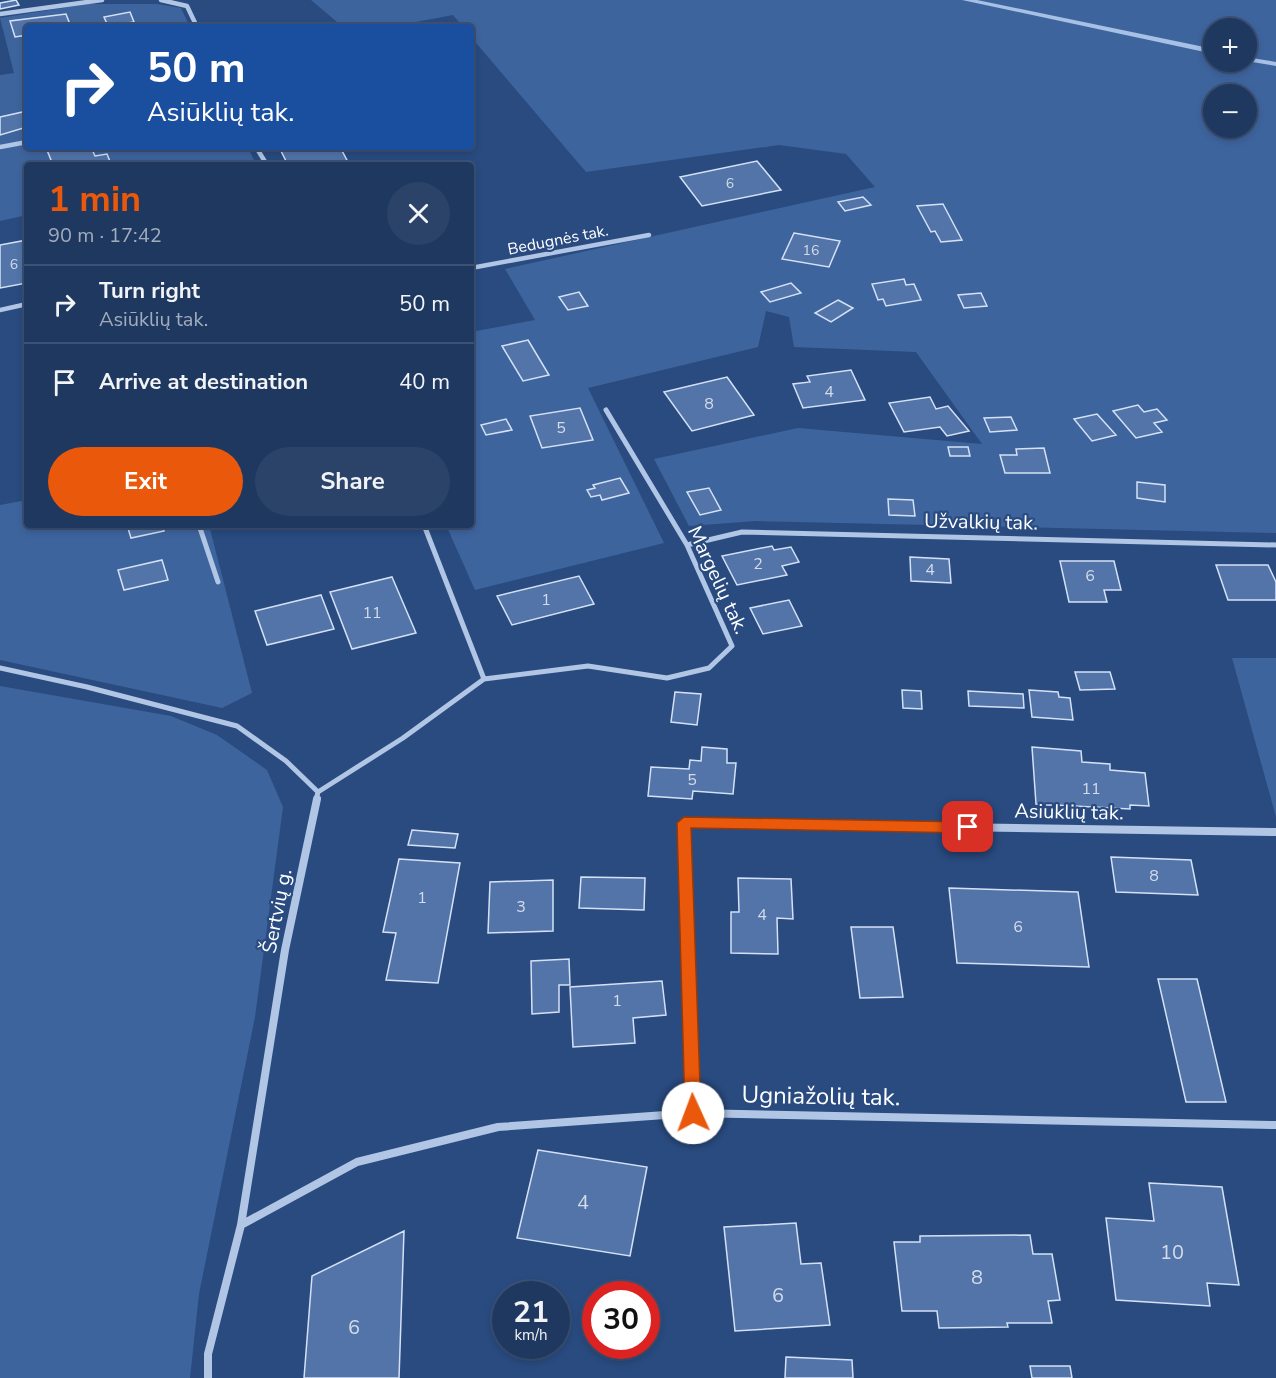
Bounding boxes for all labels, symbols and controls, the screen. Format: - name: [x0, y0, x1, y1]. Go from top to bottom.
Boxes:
- map controls: [1203, 18, 1257, 138]
- button: +: [1203, 18, 1257, 72]
- text: 50 m: [147, 40, 246, 97]
- icon: right: [48, 48, 126, 126]
- button: −: [1203, 84, 1257, 138]
- text: Asiūklių tak.: [147, 94, 294, 131]
- house number: 6: [726, 174, 734, 193]
- text: 1 min: [48, 175, 141, 224]
- button: close: [387, 182, 450, 245]
- street label: Bedugnės tak.: [506, 219, 610, 261]
- text: 90 m · 17:42: [48, 222, 162, 249]
- house number: 16: [803, 241, 819, 260]
- house number: 6: [10, 255, 18, 274]
- text: Turn right: [99, 276, 200, 306]
- icon: right: [48, 288, 81, 321]
- text: 50 m: [399, 289, 450, 319]
- text: Asiūklių tak.: [99, 306, 208, 333]
- icon: arrive: [48, 366, 81, 399]
- text: Arrive at destination: [99, 367, 308, 397]
- text: 40 m: [399, 367, 450, 397]
- house number: 4: [824, 381, 834, 403]
- house number: 8: [704, 393, 714, 415]
- house number: 5: [556, 417, 566, 439]
- button: Exit: [48, 447, 243, 516]
- button: Share: [255, 447, 450, 516]
- street label: Užvalkių tak.: [924, 508, 1038, 536]
- street label: Margelių tak.: [681, 522, 755, 638]
- house number: 2: [753, 553, 763, 575]
- house number: 4: [925, 559, 935, 581]
- house number: 6: [1085, 565, 1095, 587]
- house number: 1: [541, 589, 551, 611]
- house number: 11: [362, 602, 382, 624]
- house number: 5: [687, 769, 697, 791]
- house number: 11: [1081, 778, 1101, 800]
- street label: Asiūklių tak.: [1014, 798, 1124, 826]
- pin: [942, 801, 993, 852]
- icon: arrive: [951, 810, 984, 843]
- house number: 8: [1149, 865, 1159, 887]
- street label: Šertvių g.: [256, 867, 298, 955]
- house number: 1: [417, 887, 427, 909]
- house number: 3: [516, 896, 526, 918]
- house number: 4: [757, 904, 767, 926]
- house number: 6: [1013, 916, 1023, 938]
- house number: 1: [612, 990, 622, 1012]
- street label: Ugniažolių tak.: [741, 1079, 901, 1113]
- position arrow: [661, 1081, 725, 1145]
- house number: 4: [577, 1189, 589, 1216]
- house number: 10: [1160, 1239, 1184, 1266]
- house number: 8: [971, 1264, 983, 1291]
- speed limit sign: 30: [582, 1281, 660, 1359]
- house number: 6: [772, 1282, 784, 1309]
- text: 21: [513, 1292, 549, 1333]
- house number: 6: [348, 1314, 360, 1341]
- text: km/h: [514, 1325, 548, 1345]

